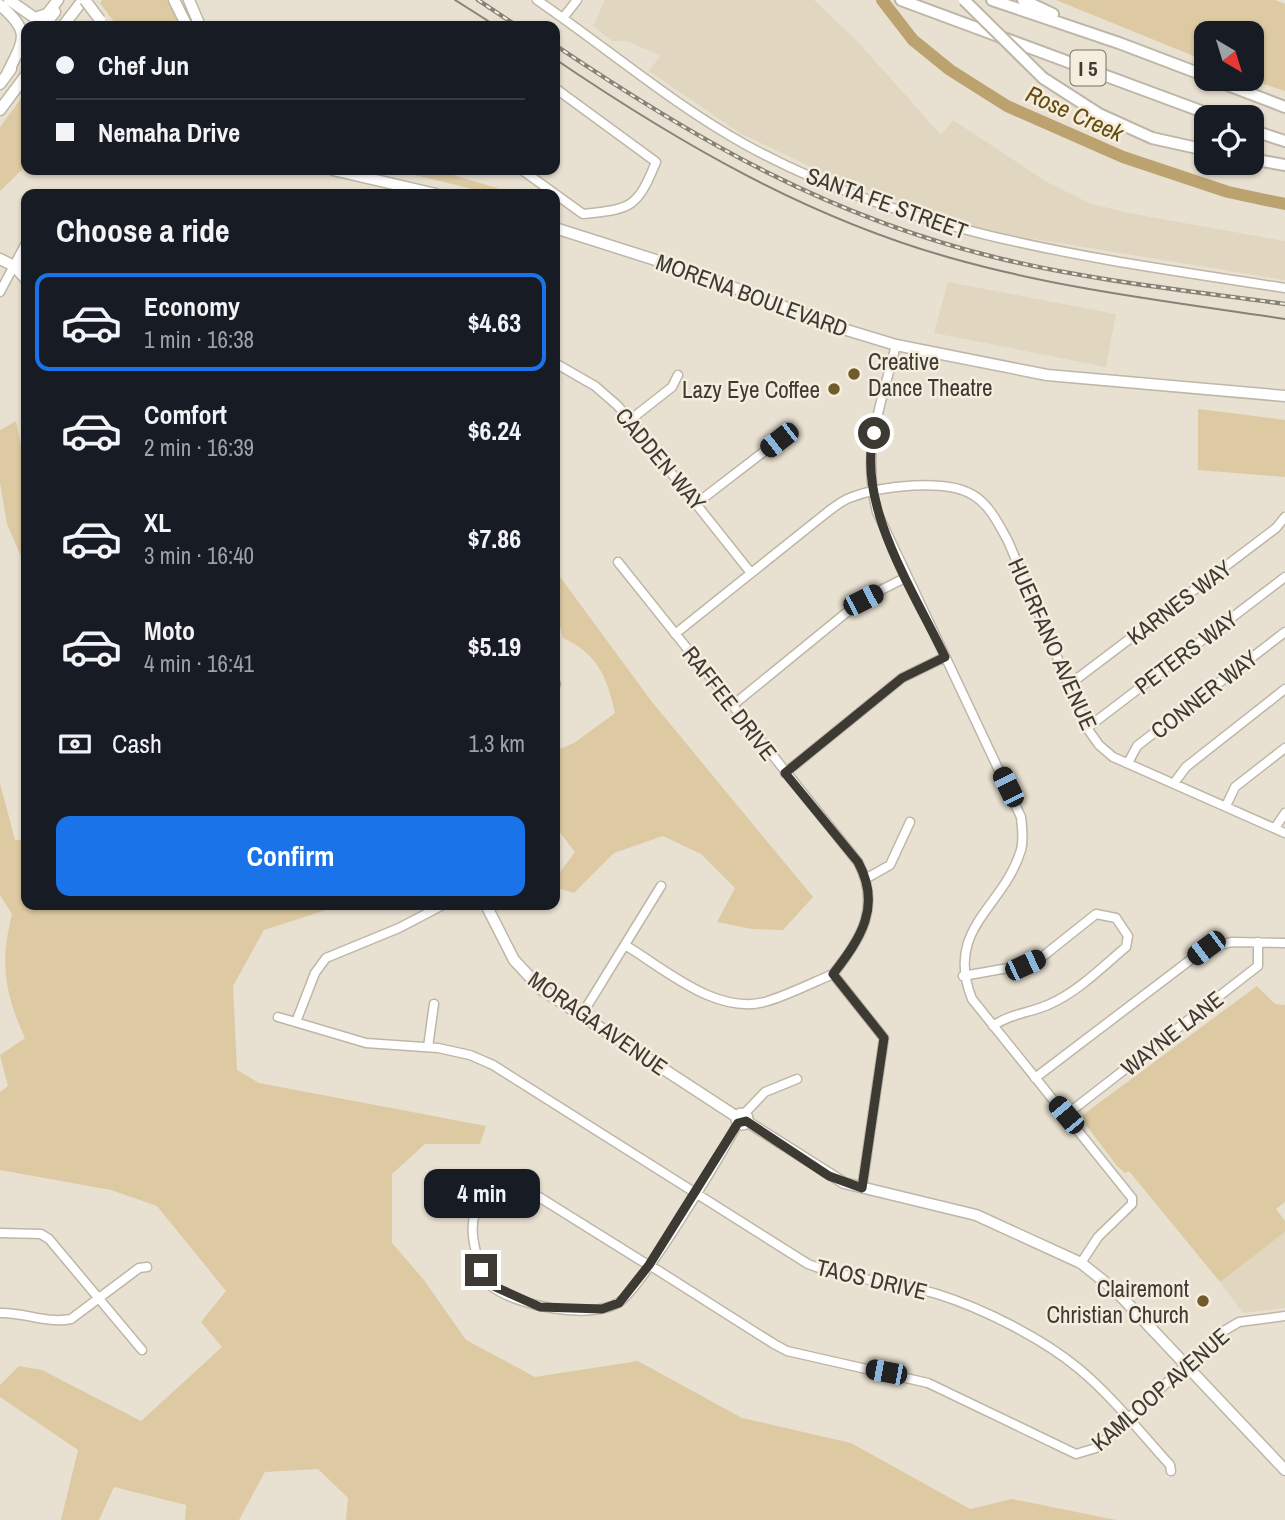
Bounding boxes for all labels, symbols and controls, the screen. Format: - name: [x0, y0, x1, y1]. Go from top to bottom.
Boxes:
- north arrow: [1194, 21, 1264, 91]
- map controls: [1194, 21, 1264, 175]
- text: Chef Jun: [98, 48, 189, 83]
- road number: I 5: [1070, 50, 1106, 86]
- water label: Rose Creek: [1021, 77, 1130, 149]
- button: locate: [1194, 105, 1264, 175]
- text: Nemaha Drive: [98, 115, 240, 150]
- street label: SANTA FE STREET: [802, 159, 972, 247]
- text: Choose a ride: [56, 209, 230, 252]
- street label: MORENA BOULEVARD: [652, 246, 852, 344]
- text: Economy: [144, 289, 240, 324]
- icon: car: [60, 291, 123, 354]
- text: $4.63: [468, 305, 521, 340]
- text: 1 min · 16:38: [144, 324, 254, 355]
- place label: Creative Dance Theatre: [868, 346, 992, 403]
- marker: Creative Dance Theatre: [846, 366, 862, 382]
- place label: Lazy Eye Coffee: [682, 374, 820, 405]
- marker: Lazy Eye Coffee: [826, 381, 842, 397]
- text: Comfort: [144, 397, 227, 432]
- icon: car: [60, 399, 123, 462]
- street label: CADDEN WAY: [609, 401, 714, 517]
- text: $6.24: [468, 413, 521, 448]
- route start: [858, 417, 890, 449]
- car: [756, 419, 803, 461]
- text: 2 min · 16:39: [144, 432, 254, 463]
- text: XL: [144, 505, 171, 540]
- icon: car: [60, 507, 123, 570]
- text: $7.86: [468, 521, 521, 556]
- text: 3 min · 16:40: [144, 540, 254, 571]
- street label: KARNES WAY: [1120, 552, 1238, 652]
- street label: HUERFANO AVENUE: [1001, 553, 1105, 735]
- car: [840, 581, 887, 619]
- street label: PETERS WAY: [1128, 603, 1244, 701]
- text: Moto: [144, 613, 195, 648]
- icon: car: [60, 615, 123, 678]
- text: $5.19: [468, 629, 521, 664]
- street label: RAFFEE DRIVE: [676, 639, 784, 767]
- street label: CONNER WAY: [1144, 642, 1264, 746]
- text: 4 min · 16:41: [144, 648, 254, 679]
- icon: cash: [56, 725, 94, 763]
- text: Cash: [112, 726, 162, 761]
- text: 1.3 km: [468, 728, 525, 759]
- car: [990, 764, 1027, 810]
- button: Confirm: [56, 816, 525, 896]
- car: [1183, 927, 1230, 969]
- car: [1002, 947, 1049, 983]
- street label: MORAGA AVENUE: [522, 964, 674, 1082]
- street label: WAYNE LANE: [1115, 983, 1229, 1083]
- car: [1045, 1092, 1088, 1138]
- callout: 4 min: [423, 1168, 539, 1218]
- text: 4 min: [457, 1178, 507, 1209]
- street label: TAOS DRIVE: [814, 1251, 930, 1307]
- route end: [465, 1254, 497, 1286]
- place label: Clairemont Christian Church: [1046, 1273, 1189, 1330]
- marker: Clairemont Christian Church: [1195, 1293, 1211, 1309]
- street label: KAMLOOP AVENUE: [1084, 1320, 1236, 1458]
- car: [864, 1358, 909, 1386]

